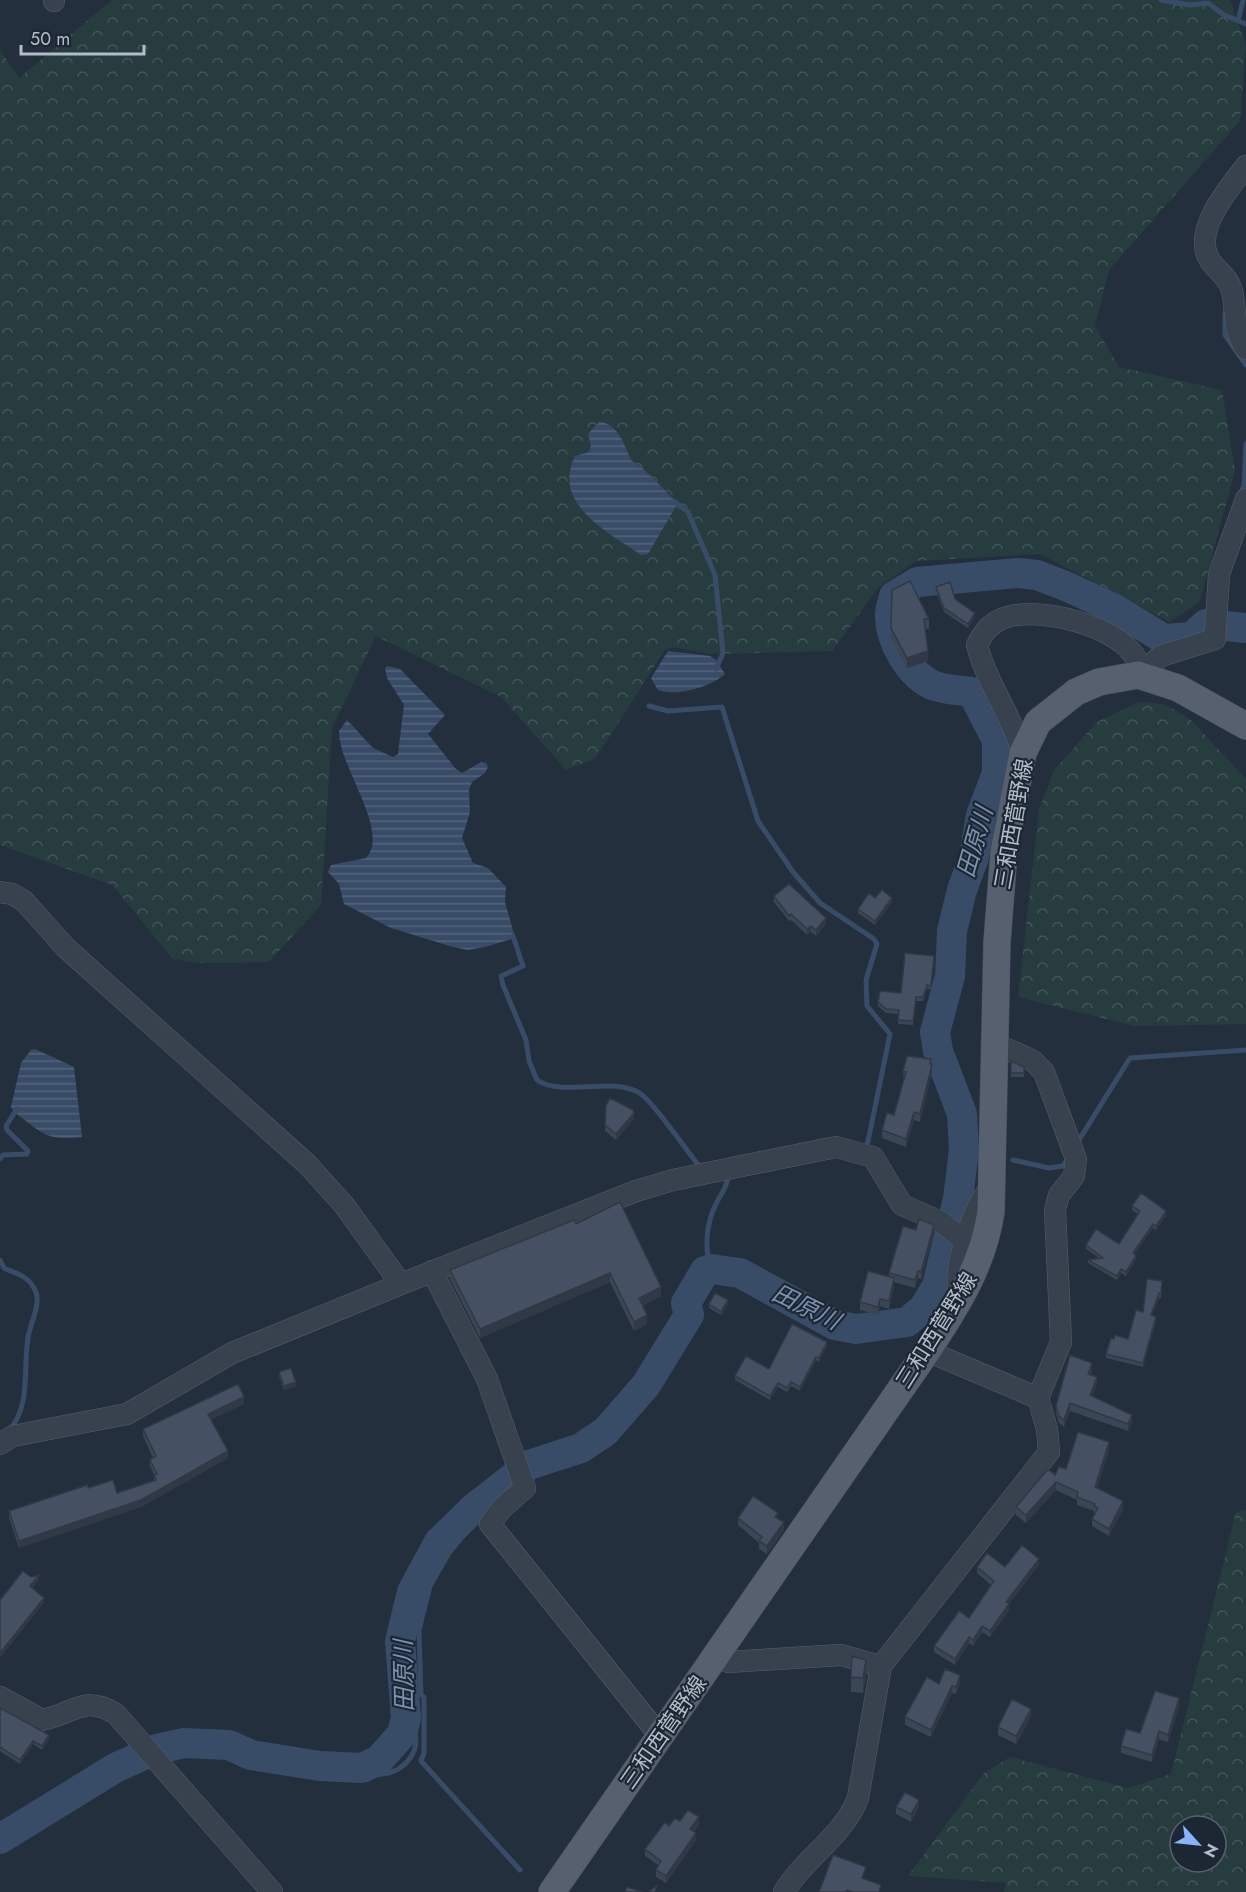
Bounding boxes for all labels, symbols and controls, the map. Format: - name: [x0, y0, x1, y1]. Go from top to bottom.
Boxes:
- scale bar: [21, 18, 144, 56]
- text: 50 m: [30, 26, 70, 52]
- street label: 三和西菅野線: [986, 756, 1040, 892]
- water label: 田原川: [948, 800, 1002, 881]
- street label: 三和西菅野線: [887, 1266, 985, 1394]
- water label: 田原川: [766, 1275, 849, 1339]
- water label: 田原川: [385, 1637, 422, 1712]
- street label: 三和西菅野線: [612, 1669, 714, 1795]
- north arrow: [1168, 1814, 1228, 1874]
- text: N: [1198, 1840, 1224, 1861]

